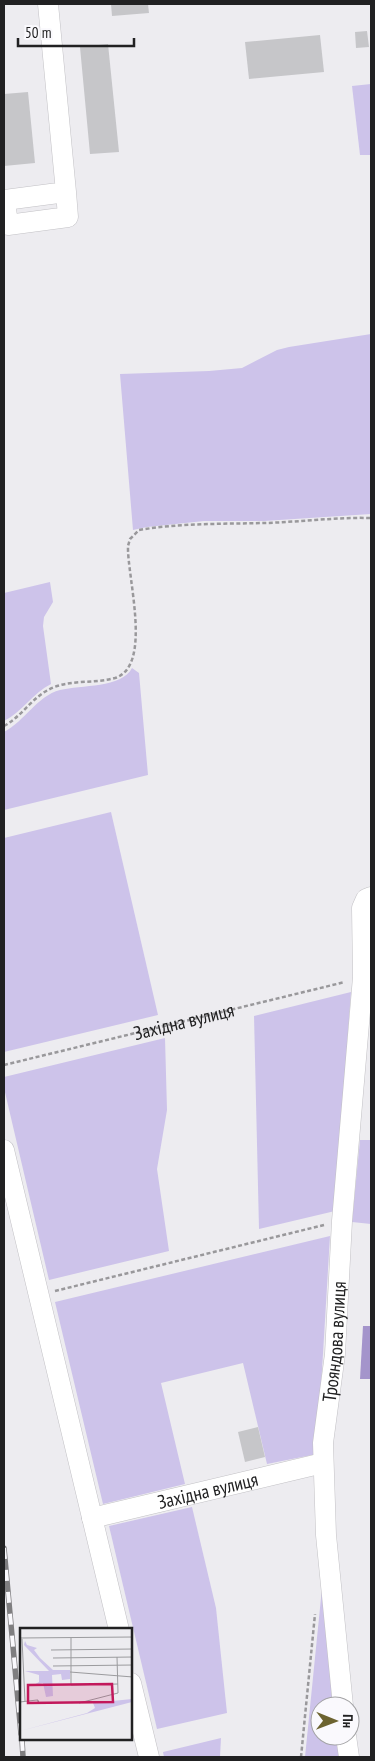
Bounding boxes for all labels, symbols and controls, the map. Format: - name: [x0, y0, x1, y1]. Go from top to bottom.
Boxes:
- scale bar: [18, 15, 134, 47]
- text: 50 m: [25, 23, 51, 42]
- street label: Західна вулиця: [131, 997, 236, 1045]
- street label: Трояндова вулиця: [317, 1281, 351, 1403]
- street label: Західна вулиця: [155, 1467, 260, 1514]
- inset map: [20, 1628, 132, 1741]
- north arrow: [310, 1696, 360, 1746]
- text: Пн: [339, 1714, 357, 1728]

